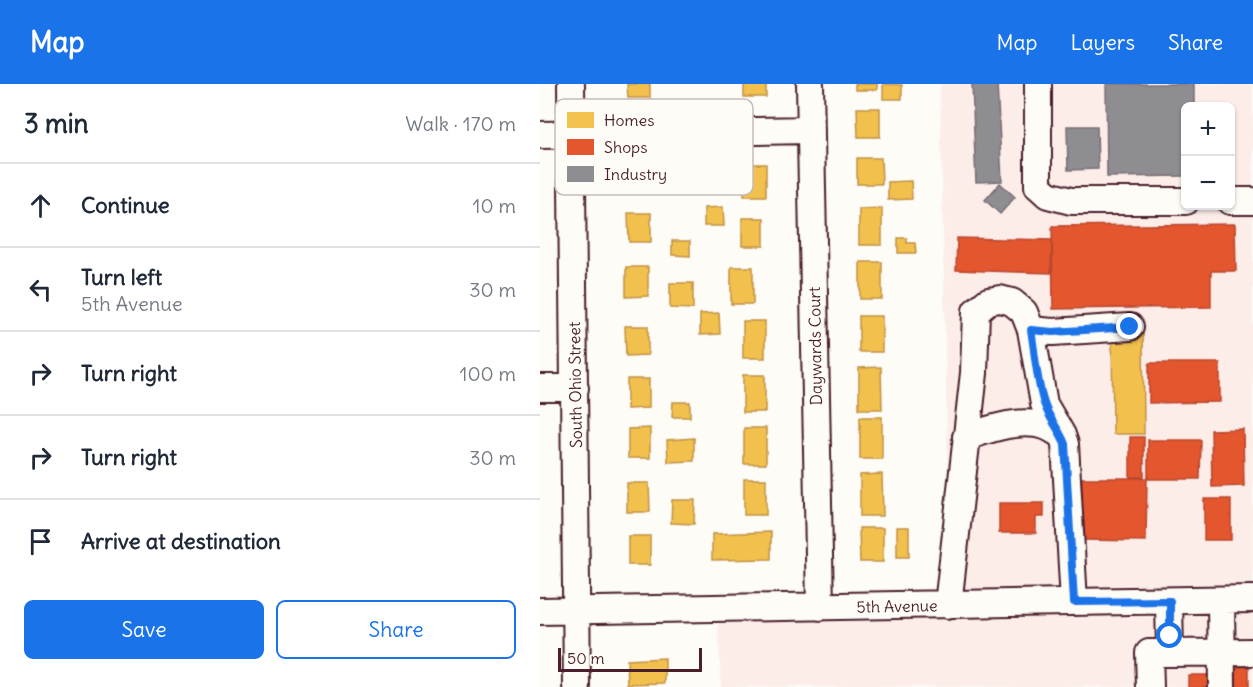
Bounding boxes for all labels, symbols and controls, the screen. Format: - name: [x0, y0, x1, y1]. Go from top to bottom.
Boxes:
- text: Map: [30, 24, 84, 60]
- text: Map: [997, 29, 1037, 56]
- text: Layers: [1070, 29, 1135, 56]
- text: Share: [1168, 29, 1223, 56]
- legend: [555, 99, 753, 195]
- map controls: [1181, 102, 1235, 210]
- button: +: [1181, 102, 1235, 156]
- text: 3 min: [24, 107, 89, 140]
- text: Homes: [604, 110, 654, 130]
- text: Walk · 170 m: [405, 111, 516, 136]
- text: Shops: [604, 137, 648, 157]
- button: −: [1181, 156, 1235, 210]
- text: Industry: [604, 164, 667, 184]
- icon: ahead: [24, 189, 57, 222]
- text: Continue: [81, 191, 170, 219]
- text: 10 m: [473, 193, 516, 218]
- text: Turn left: [81, 263, 162, 291]
- icon: left: [24, 273, 57, 306]
- text: 30 m: [469, 277, 516, 302]
- street label: Daywards Court: [804, 286, 826, 406]
- text: 5th Avenue: [81, 291, 183, 316]
- route end: [1116, 313, 1142, 339]
- street label: South Ohio Street: [564, 321, 586, 448]
- icon: right: [24, 357, 57, 390]
- text: Turn right: [81, 359, 177, 387]
- text: 100 m: [459, 361, 516, 386]
- icon: right: [24, 441, 57, 474]
- text: Turn right: [81, 443, 177, 471]
- text: 30 m: [469, 445, 516, 470]
- icon: arrive: [24, 525, 57, 558]
- text: Arrive at destination: [81, 527, 281, 555]
- street label: 5th Avenue: [856, 595, 938, 617]
- button: Save: [24, 600, 264, 659]
- button: Share: [276, 600, 516, 659]
- route start: [1156, 622, 1182, 648]
- scale bar: [558, 645, 702, 672]
- text: 50 m: [567, 648, 605, 668]

